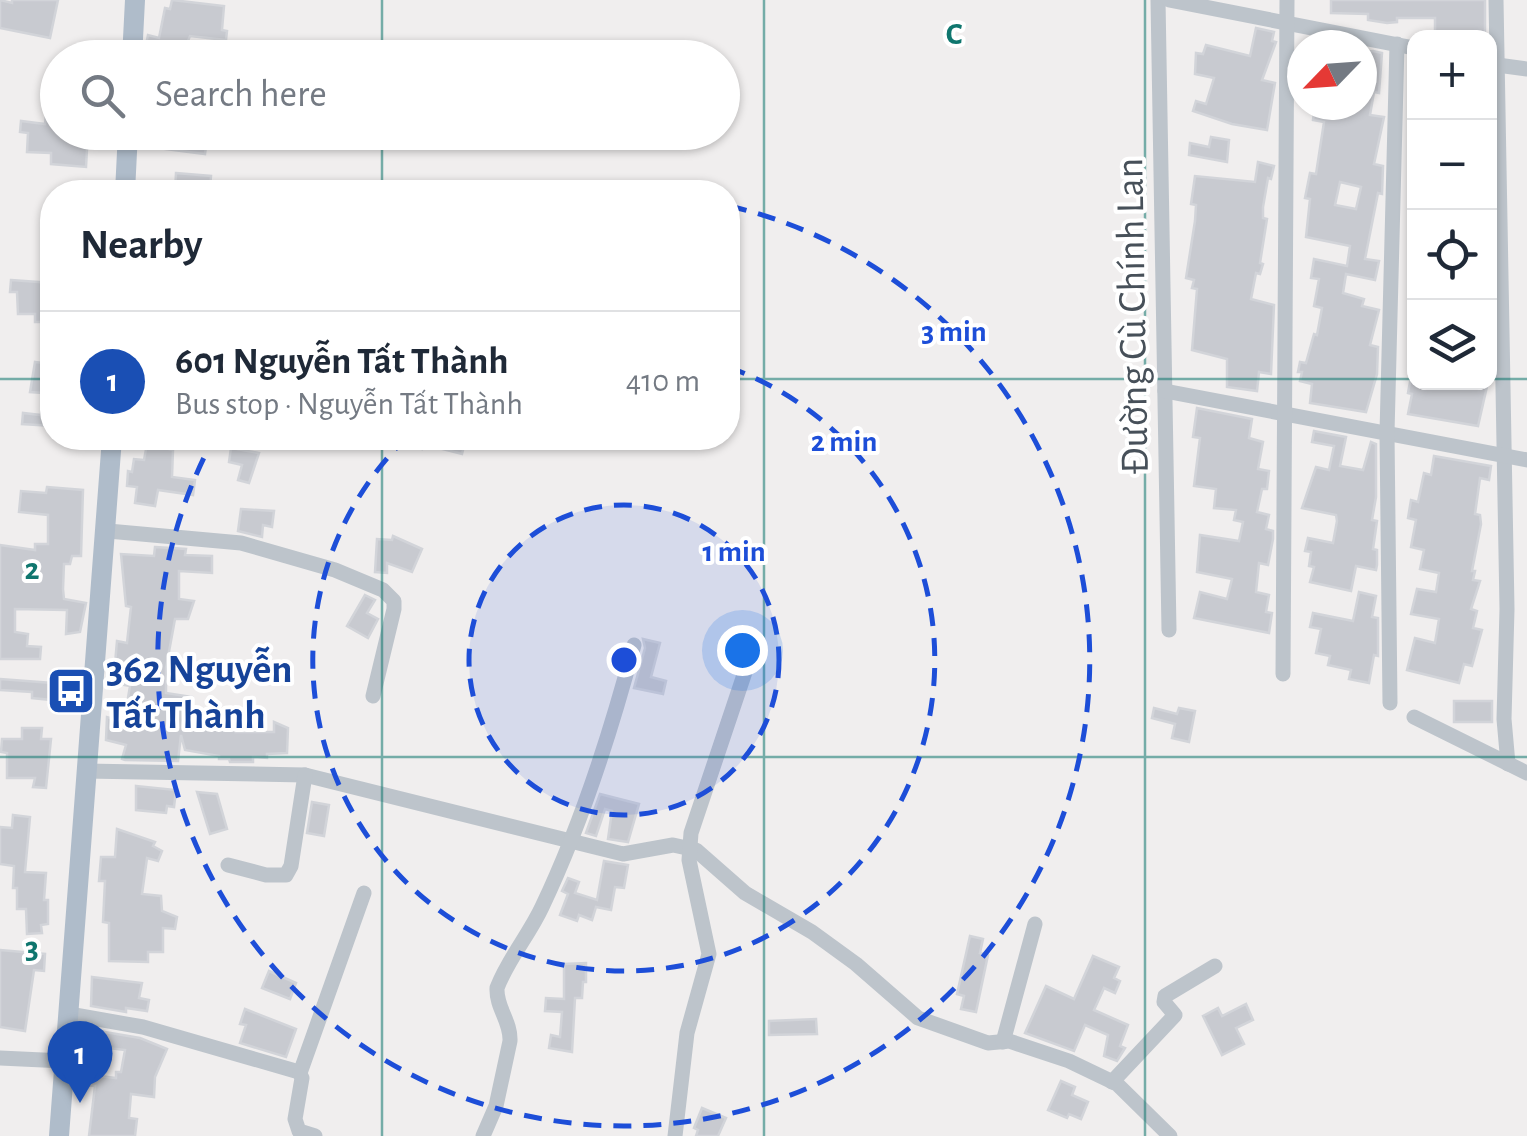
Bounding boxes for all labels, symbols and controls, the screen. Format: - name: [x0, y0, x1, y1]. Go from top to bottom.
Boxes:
- text: C: [946, 18, 963, 50]
- north arrow: [1287, 30, 1377, 120]
- map controls: [1407, 30, 1497, 390]
- button: +: [1407, 30, 1497, 120]
- search box: [40, 40, 740, 150]
- icon: search: [75, 68, 130, 123]
- text: Search here: [155, 76, 327, 114]
- button: −: [1407, 120, 1497, 210]
- street label: Đường Cù Chính Lan: [1110, 157, 1156, 475]
- button: locate: [1407, 210, 1497, 300]
- text: Nearby: [80, 224, 203, 266]
- button: layers: [1407, 300, 1497, 390]
- text: 3 min: [921, 317, 987, 347]
- text: 601 Nguyễn Tất Thành: [175, 343, 509, 381]
- text: 1: [107, 365, 118, 397]
- text: 410 m: [626, 365, 700, 397]
- text: Bus stop · Nguyễn Tất Thành: [175, 388, 523, 420]
- text: 2 min: [811, 427, 877, 457]
- text: 1 min: [702, 537, 766, 567]
- text: 2: [24, 553, 40, 585]
- your location: [717, 625, 768, 676]
- centre of rings: [606, 642, 642, 678]
- place label: 362 Nguyễn Tất Thành: [106, 646, 292, 736]
- bus stop icon: 362 Nguyễn Tất Thành: [45, 665, 97, 717]
- text: 3: [25, 932, 39, 964]
- pin: 1: [48, 1020, 112, 1103]

